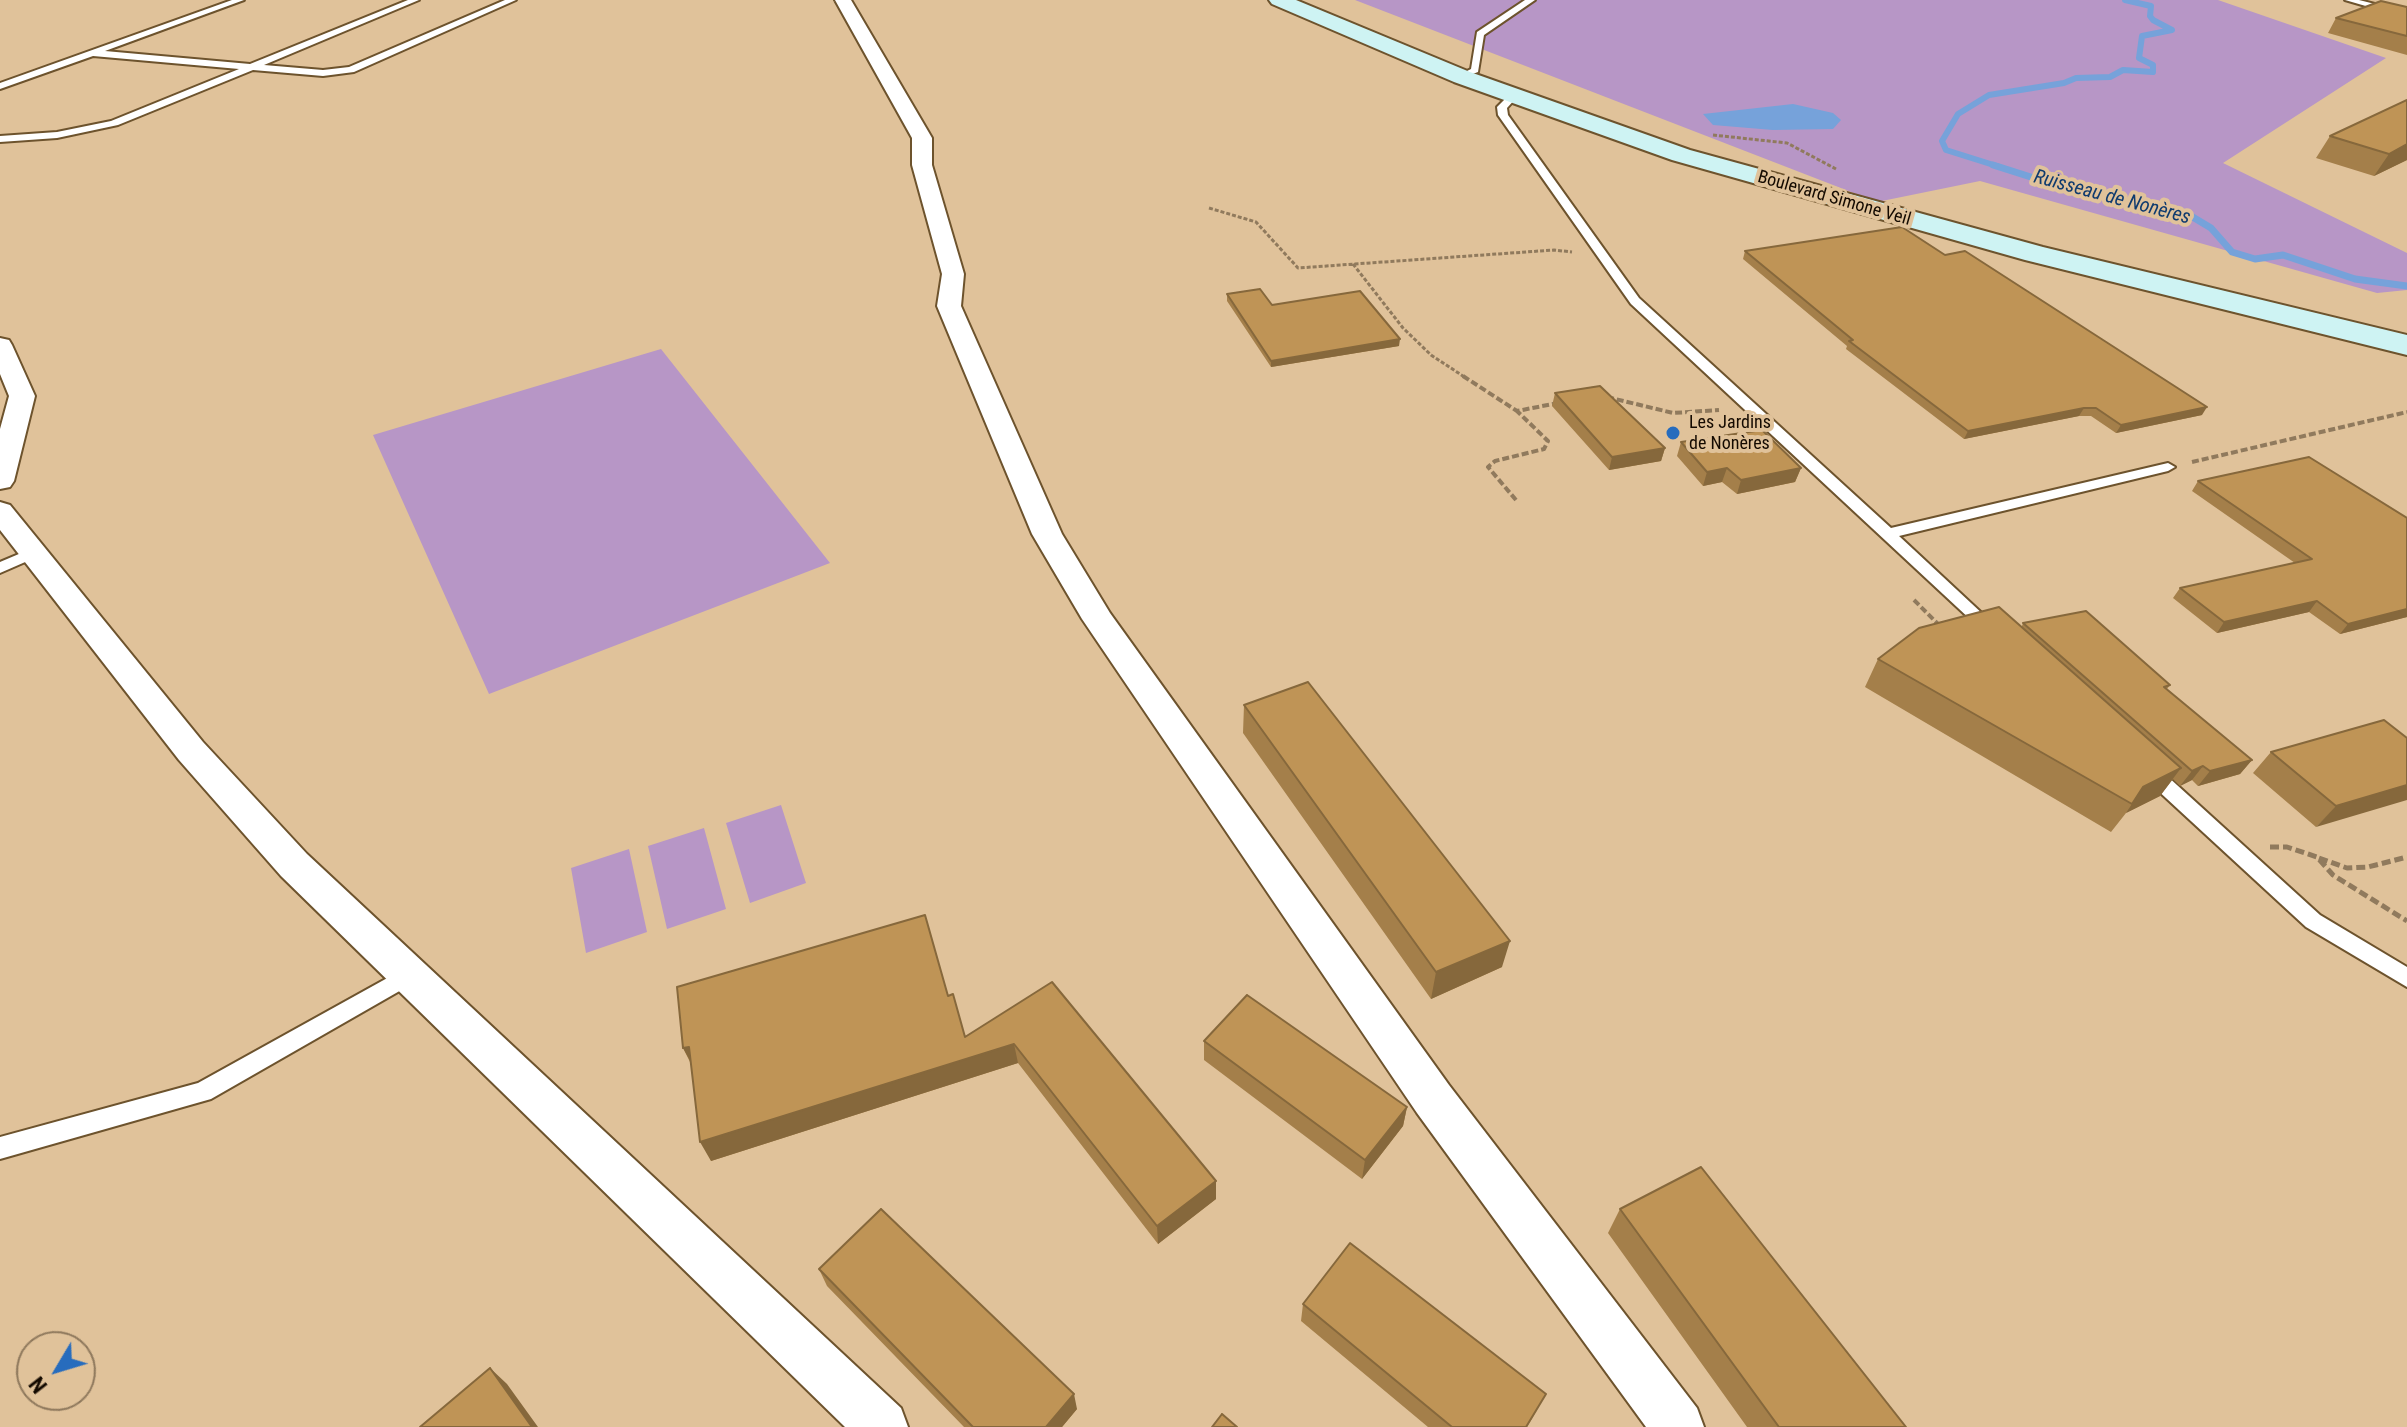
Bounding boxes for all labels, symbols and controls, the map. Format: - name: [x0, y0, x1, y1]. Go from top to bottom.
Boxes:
- water label: Ruisseau de Nonères: [2031, 166, 2193, 230]
- street label: Boulevard Simone Veil: [1755, 167, 1913, 231]
- place label: Les Jardins de Nonères: [1689, 412, 1771, 454]
- marker: Les Jardins de Nonères: [1664, 424, 1682, 442]
- north arrow: [16, 1331, 96, 1411]
- text: N: [24, 1372, 52, 1398]

